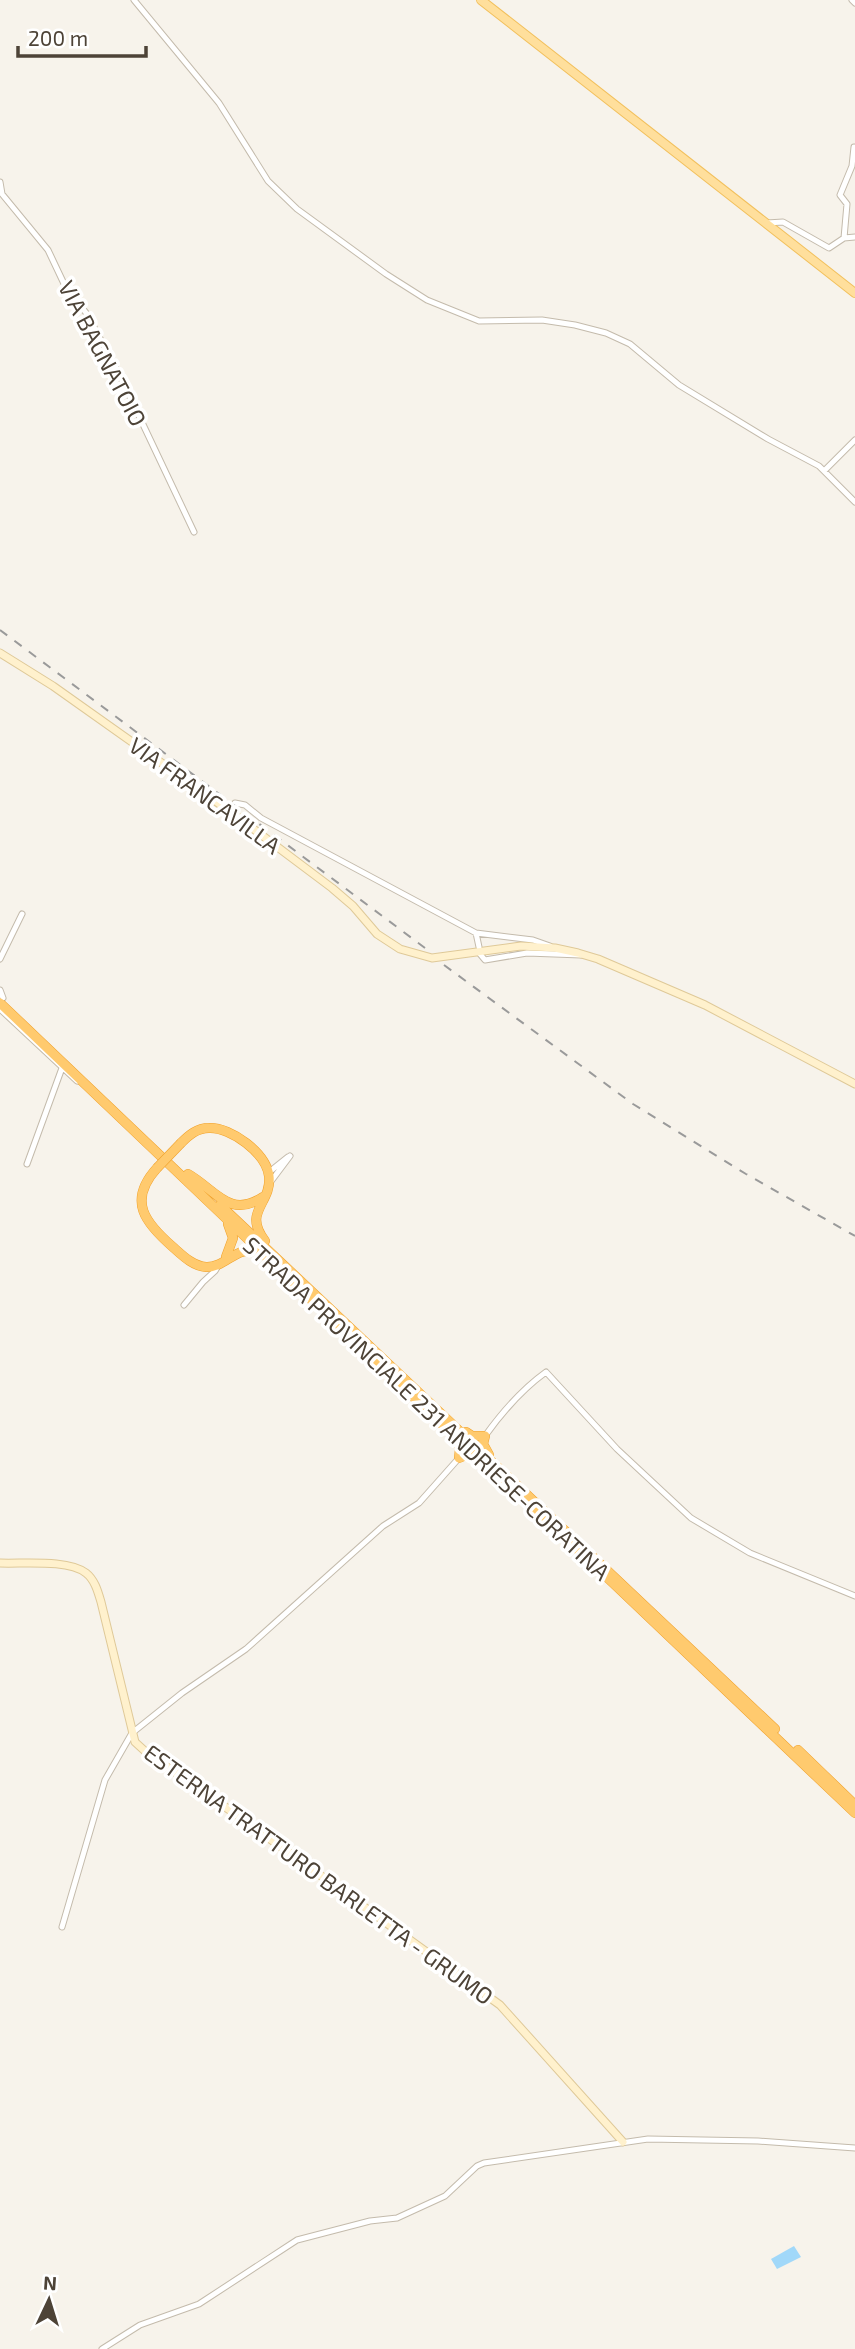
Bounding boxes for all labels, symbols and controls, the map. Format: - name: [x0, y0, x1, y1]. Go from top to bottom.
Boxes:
- scale bar: [18, 14, 145, 58]
- text: 200 m: [28, 25, 88, 50]
- street label: VIA BAGNATOIO: [53, 275, 153, 431]
- street label: VIA FRANCAVILLA: [124, 731, 287, 860]
- street label: STRADA PROVINCIALE 231 ANDRIESE-CORATINA: [238, 1230, 617, 1586]
- street label: ESTERNA TRATTURO BARLETTA - GRUMO: [139, 1738, 499, 2010]
- north arrow: [14, 2265, 84, 2335]
- text: N: [43, 2271, 58, 2294]

